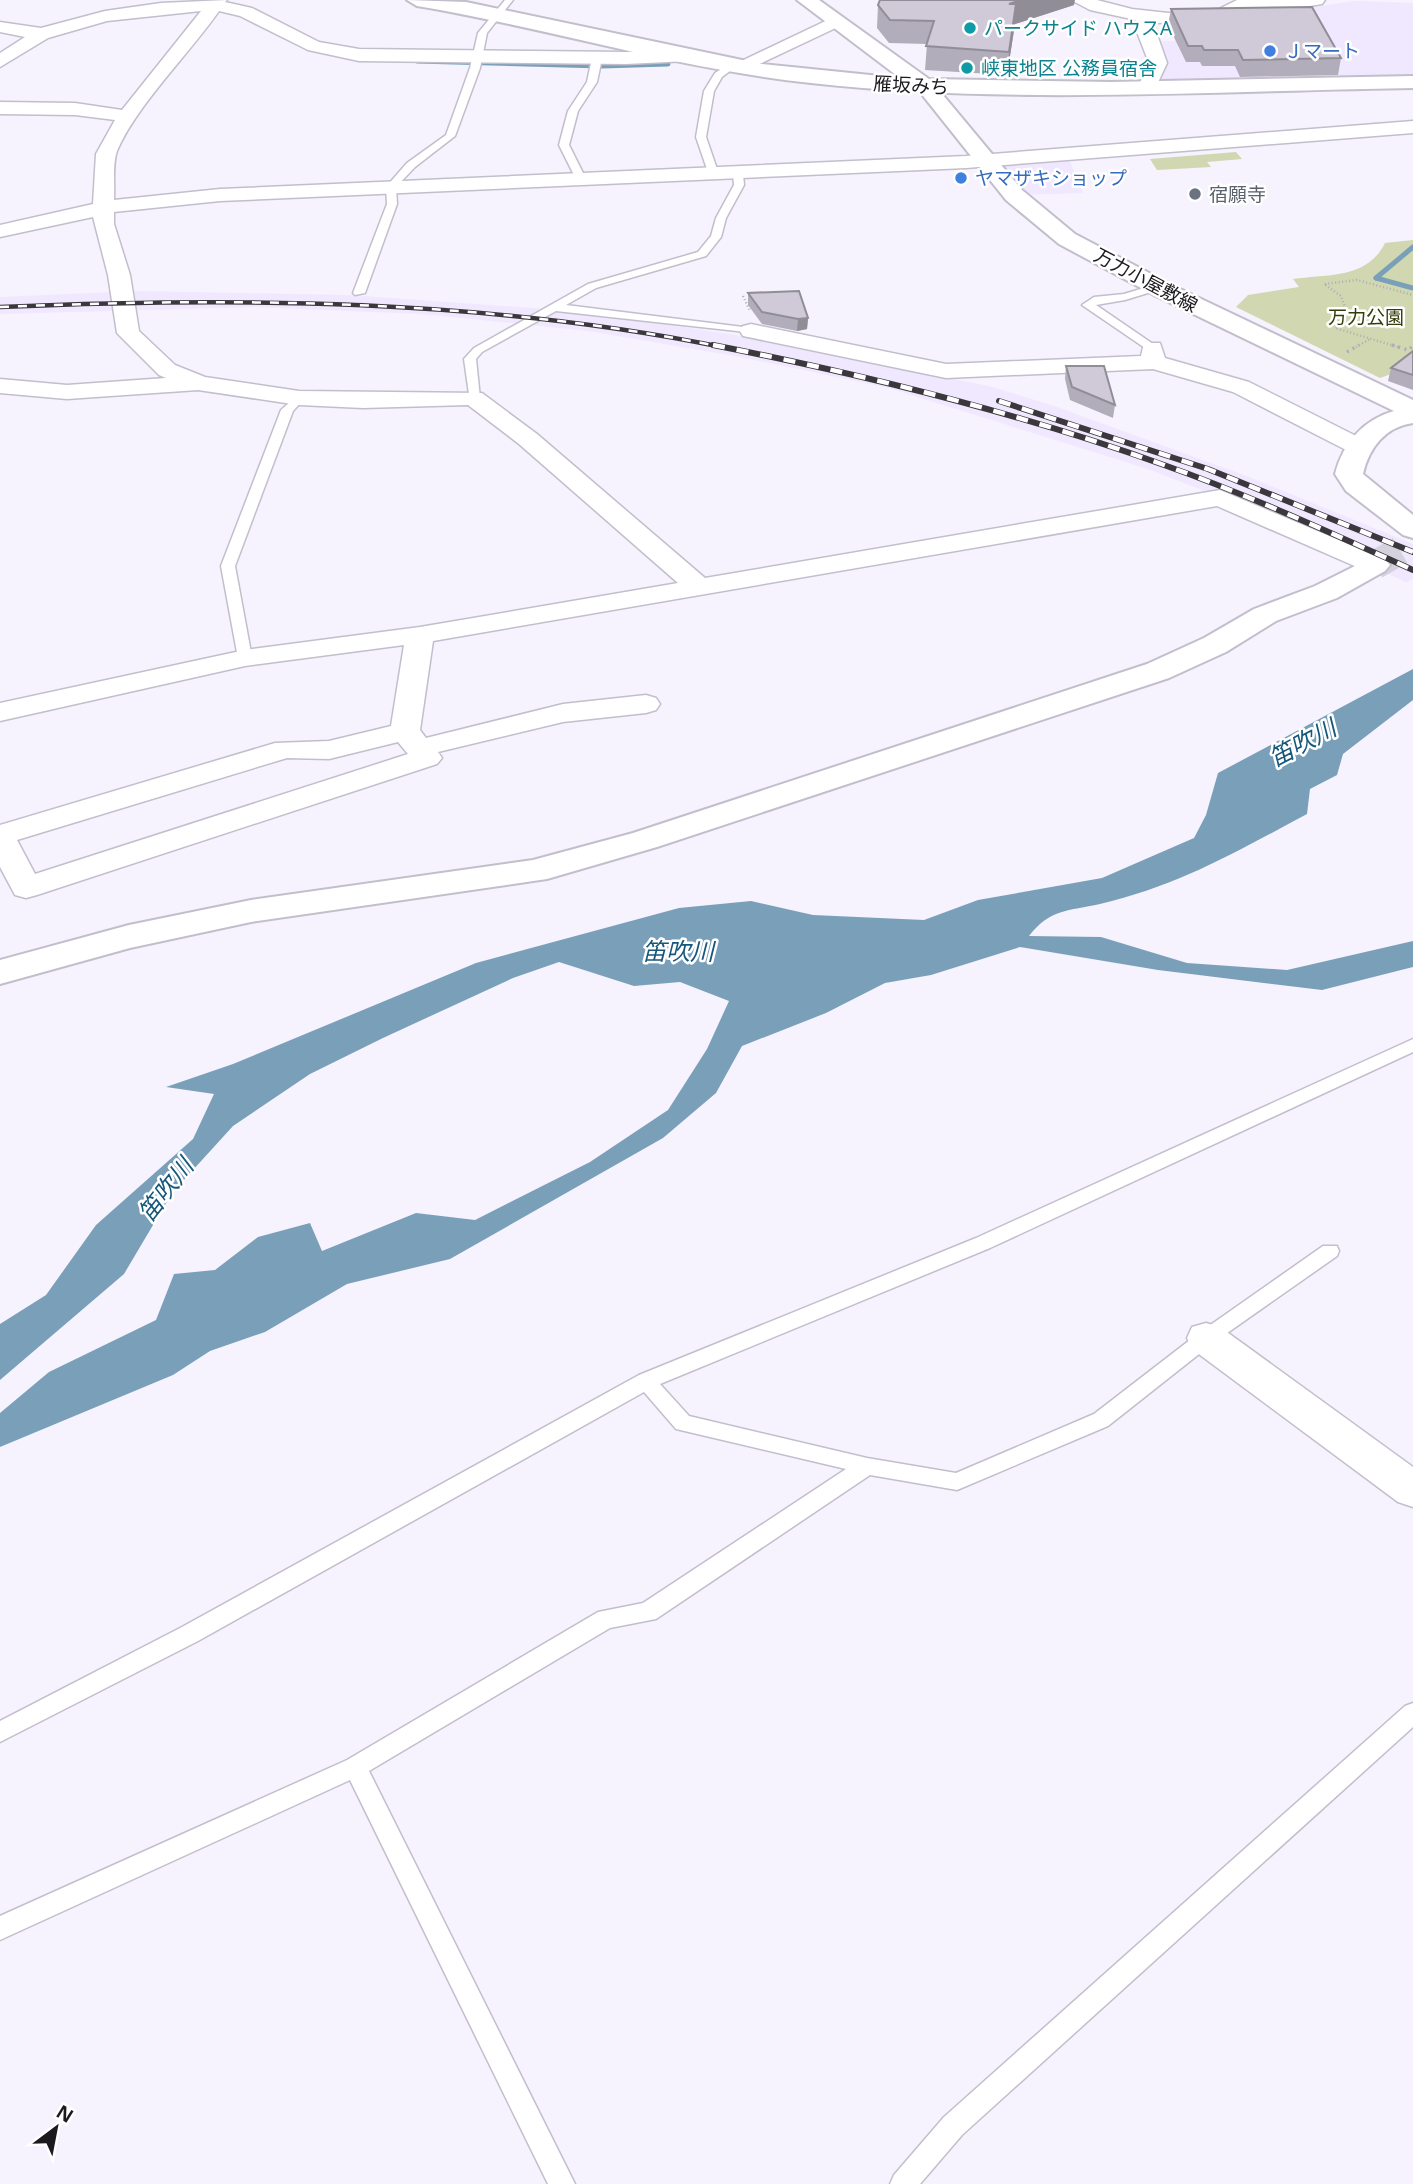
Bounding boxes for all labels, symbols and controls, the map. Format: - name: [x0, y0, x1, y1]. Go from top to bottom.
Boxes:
- place label: パークサイド ハウスA: [984, 15, 1173, 41]
- marker: パークサイド ハウスA: [962, 20, 978, 36]
- place label: Ｊマート: [1284, 38, 1360, 64]
- marker: Ｊマート: [1262, 43, 1278, 59]
- place label: 峡東地区 公務員宿舎: [981, 55, 1157, 81]
- marker: 峡東地区 公務員宿舎: [959, 60, 975, 76]
- street label: 雁坂みち: [872, 70, 950, 100]
- place label: ヤマザキショップ: [975, 165, 1127, 191]
- marker: ヤマザキショップ: [953, 170, 969, 186]
- place label: 宿願寺: [1209, 181, 1266, 207]
- marker: 宿願寺: [1187, 186, 1203, 202]
- street label: 万力小屋敷線: [1090, 242, 1202, 318]
- park label: 万力公園: [1328, 304, 1404, 330]
- water label: 笛吹川: [1262, 709, 1344, 773]
- water label: 笛吹川: [642, 934, 717, 967]
- water label: 笛吹川: [130, 1148, 202, 1228]
- north arrow: [21, 2093, 91, 2163]
- text: N: [52, 2098, 78, 2129]

